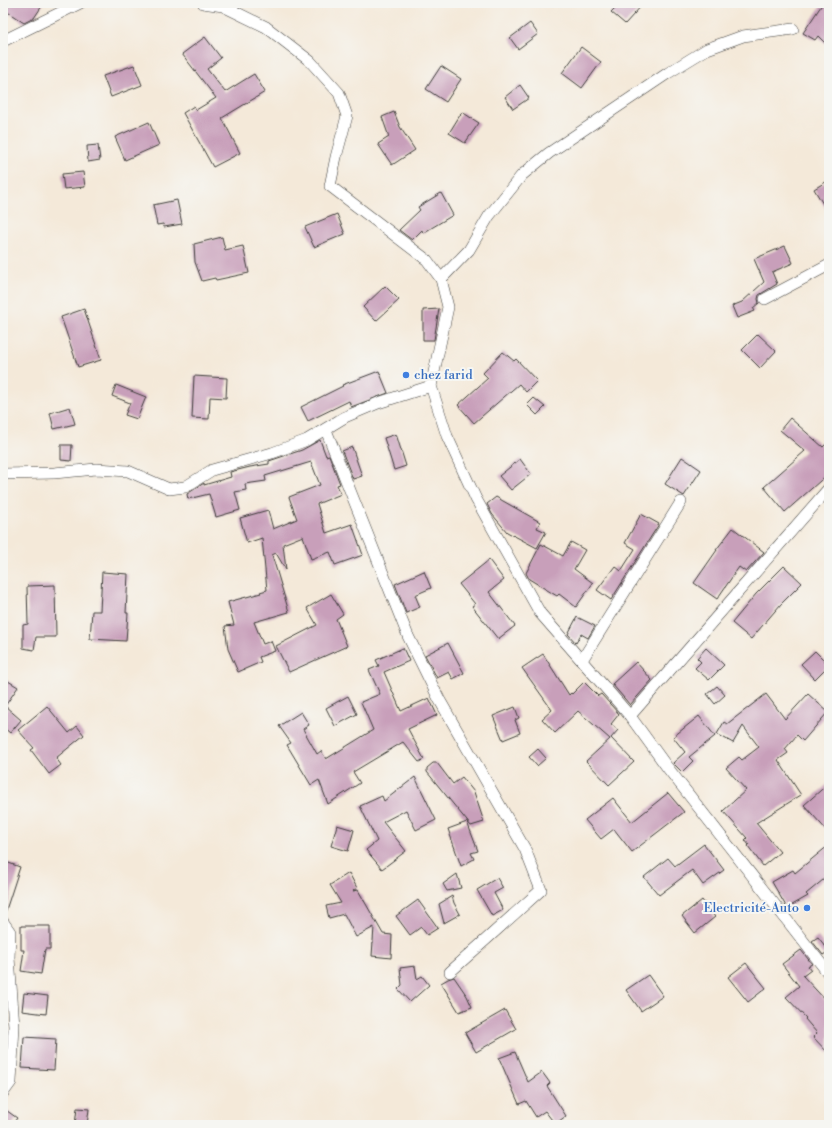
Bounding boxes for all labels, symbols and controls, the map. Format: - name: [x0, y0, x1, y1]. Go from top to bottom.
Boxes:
- place label: chez farid: [414, 367, 473, 383]
- marker: chez farid: [401, 370, 411, 380]
- place label: Electricité-Auto: [704, 900, 799, 916]
- marker: Electricité-Auto: [802, 903, 812, 913]

